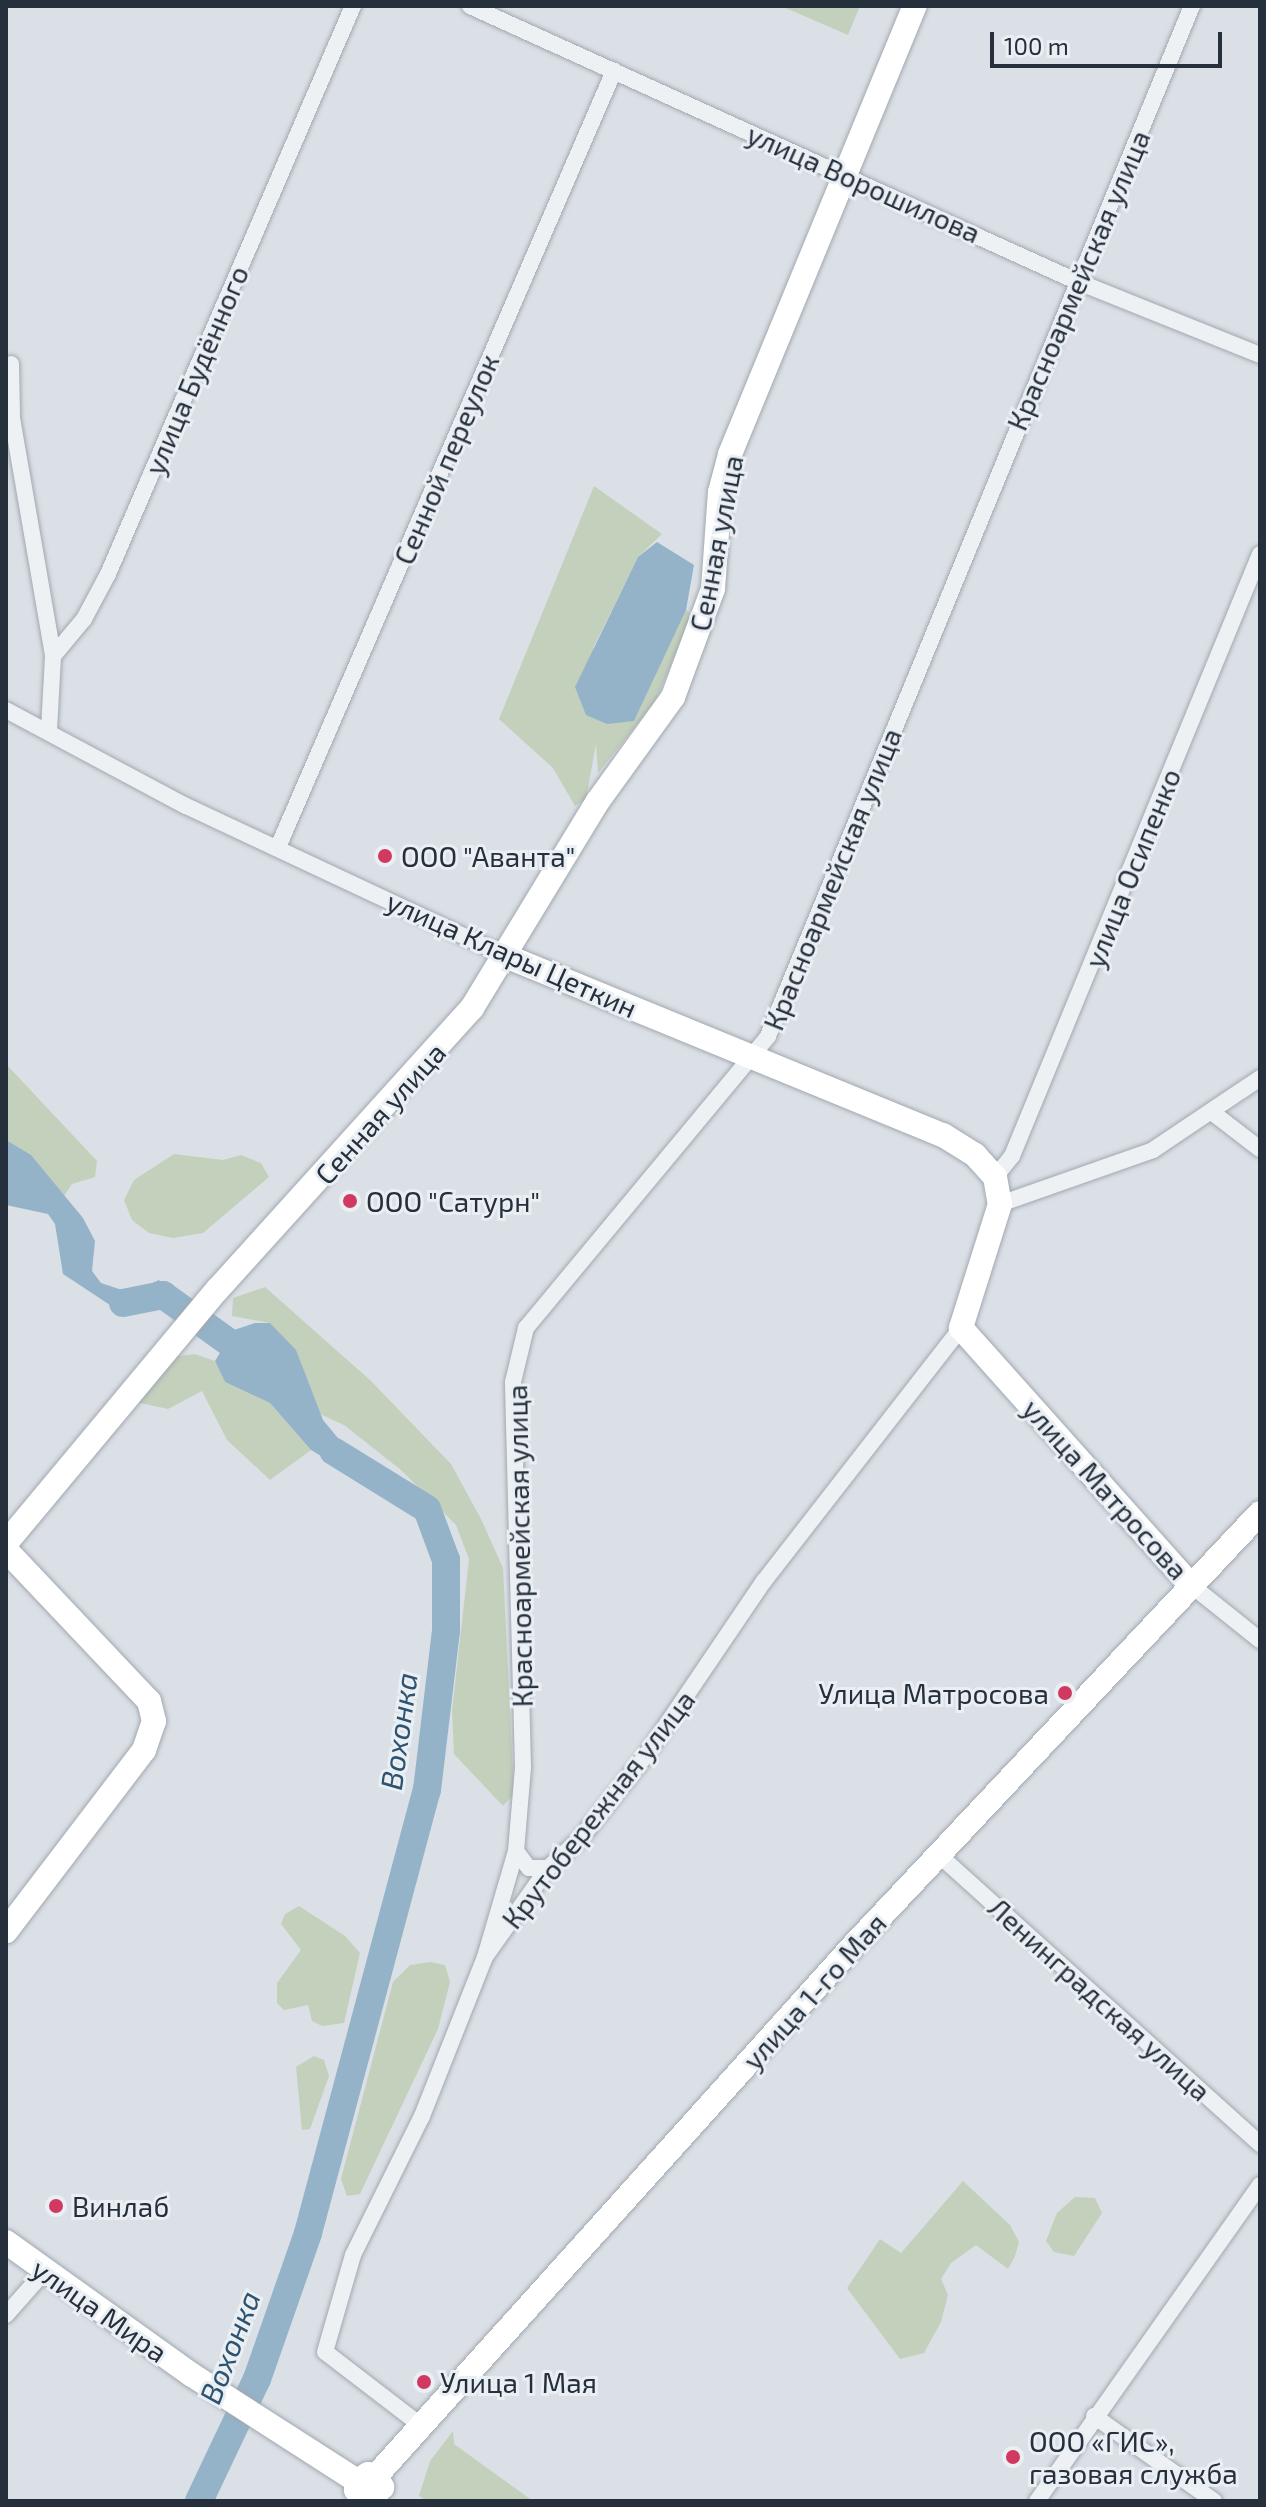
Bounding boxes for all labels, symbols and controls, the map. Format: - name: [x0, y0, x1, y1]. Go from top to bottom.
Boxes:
- scale bar: [994, 16, 1226, 66]
- text: 100 m: [1004, 31, 1069, 60]
- street label: улица Ворошилова: [742, 116, 986, 250]
- street label: Красноармейская улица: [999, 125, 1157, 435]
- street label: улица Будённого: [137, 261, 255, 479]
- street label: Сенной переулок: [387, 349, 505, 569]
- street label: Сенная улица: [682, 452, 750, 634]
- street label: Красноармейская улица: [756, 723, 908, 1035]
- street label: улица Осипенко: [1077, 764, 1187, 972]
- place label: ООО "Аванта": [401, 839, 576, 873]
- marker: ООО "Аванта": [376, 847, 394, 865]
- street label: улица Клары Цеткин: [382, 884, 642, 1024]
- street label: Сенная улица: [308, 1035, 452, 1191]
- place label: ООО "Сатурн": [366, 1184, 540, 1218]
- marker: ООО "Сатурн": [341, 1192, 359, 1210]
- street label: Красноармейская улица: [499, 1384, 539, 1708]
- street label: улица Матросова: [1016, 1392, 1196, 1586]
- water label: Вохонка: [372, 1670, 424, 1792]
- place label: Улица Матросова: [818, 1676, 1049, 1710]
- street label: Крутобережная улица: [494, 1683, 702, 1935]
- marker: Улица Матросова: [1056, 1684, 1074, 1702]
- street label: Ленинградская улица: [982, 1890, 1218, 2108]
- street label: улица 1-го Мая: [735, 1906, 893, 2076]
- place label: Винлаб: [72, 2189, 169, 2223]
- marker: Винлаб: [47, 2197, 65, 2215]
- street label: улица Мира: [26, 2251, 174, 2369]
- water label: Вохонка: [191, 2285, 267, 2409]
- place label: Улица 1 Мая: [440, 2365, 597, 2399]
- marker: Улица 1 Мая: [415, 2373, 433, 2391]
- place label: ООО «ГИС», газовая служба: [1029, 2424, 1238, 2490]
- marker: ООО «ГИС», газовая служба: [1004, 2448, 1022, 2466]

